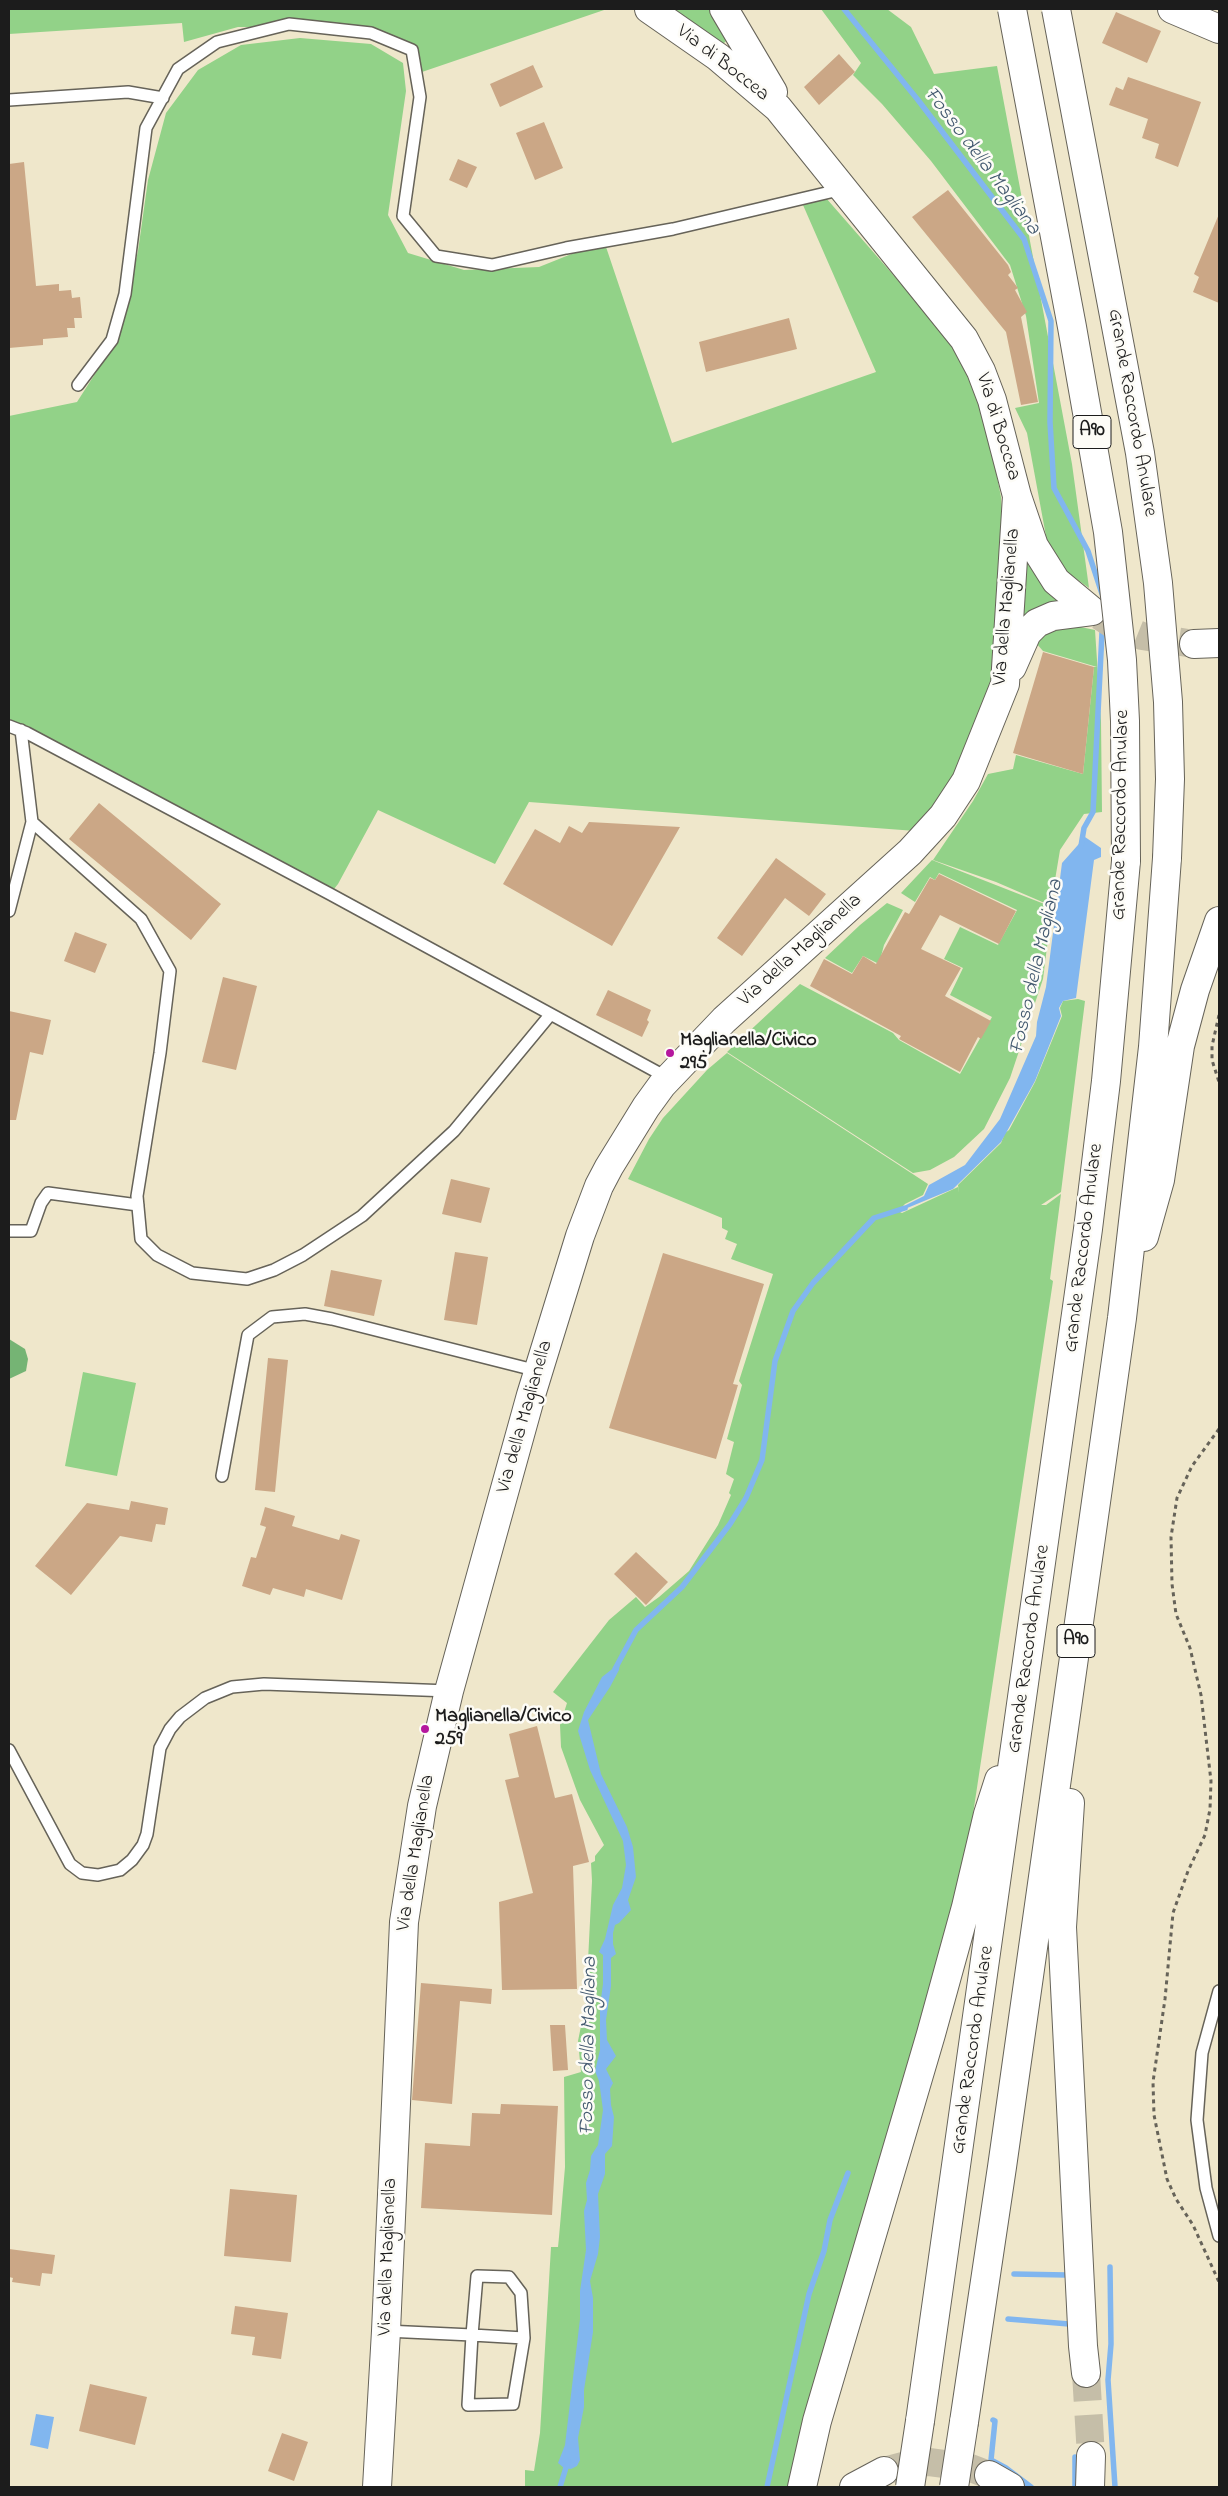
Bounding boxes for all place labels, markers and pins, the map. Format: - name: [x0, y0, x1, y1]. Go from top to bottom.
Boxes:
- place label: Maglianella/Civico 295: [680, 1030, 817, 1077]
- marker: Maglianella/Civico 295: [664, 1047, 676, 1059]
- place label: Maglianella/Civico 259: [435, 1706, 572, 1753]
- marker: Maglianella/Civico 259: [419, 1723, 431, 1735]

